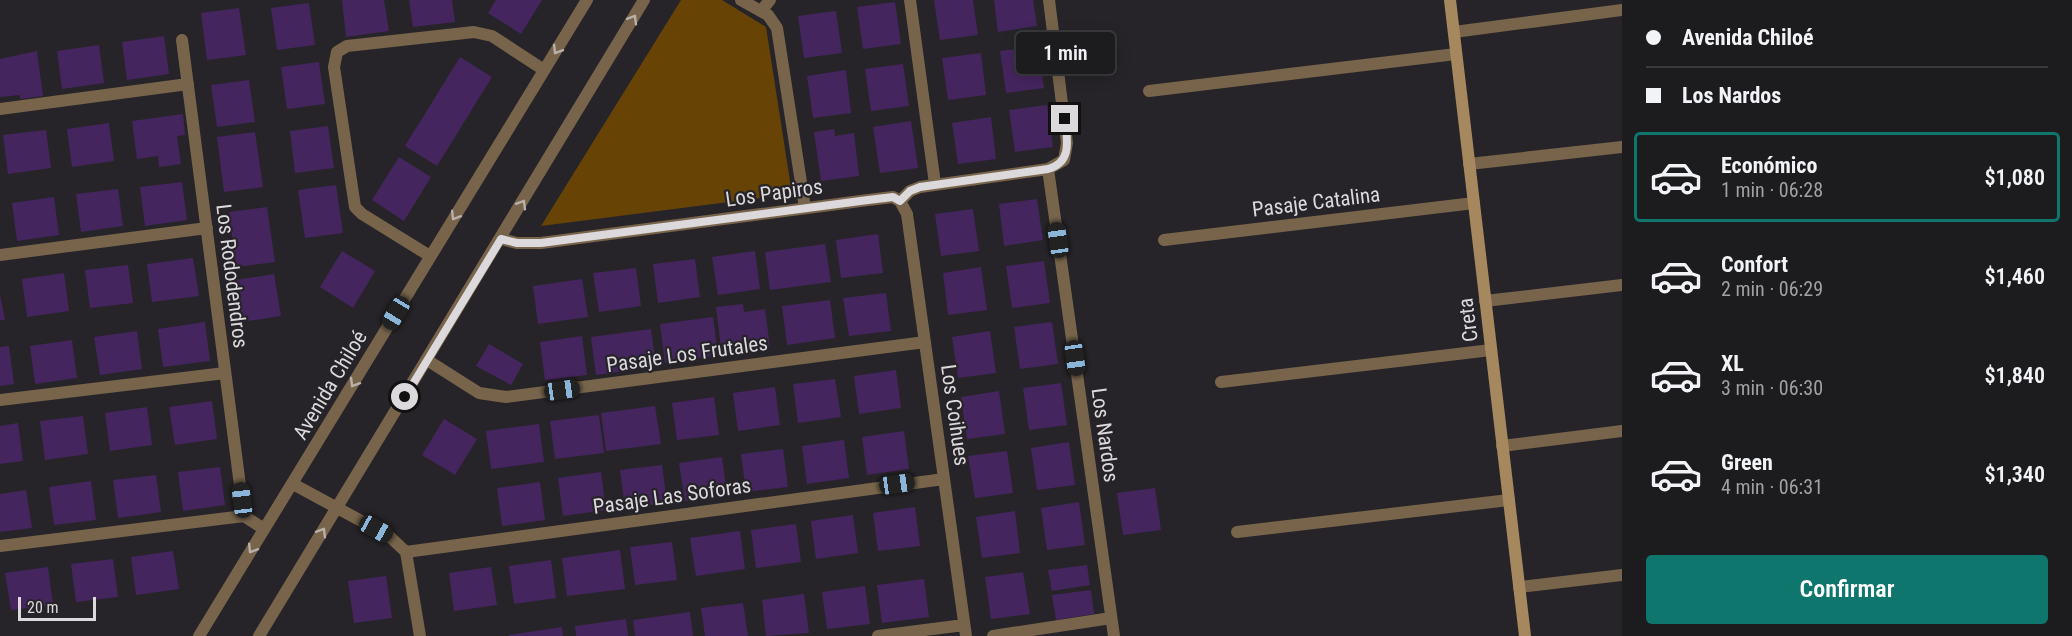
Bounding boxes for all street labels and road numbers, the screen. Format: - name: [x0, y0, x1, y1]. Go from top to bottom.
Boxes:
- street label: Los Papiros: [724, 174, 824, 212]
- street label: Pasaje Catalina: [1251, 182, 1381, 222]
- street label: Los Rododendros: [211, 203, 253, 349]
- street label: Creta: [1453, 297, 1483, 343]
- street label: Avenida Chiloé: [288, 326, 372, 444]
- street label: Pasaje Los Frutales: [605, 331, 769, 377]
- street label: Los Coihues: [936, 363, 974, 467]
- street label: Los Nardos: [1087, 386, 1123, 484]
- street label: Pasaje Las Soforas: [591, 473, 753, 519]

